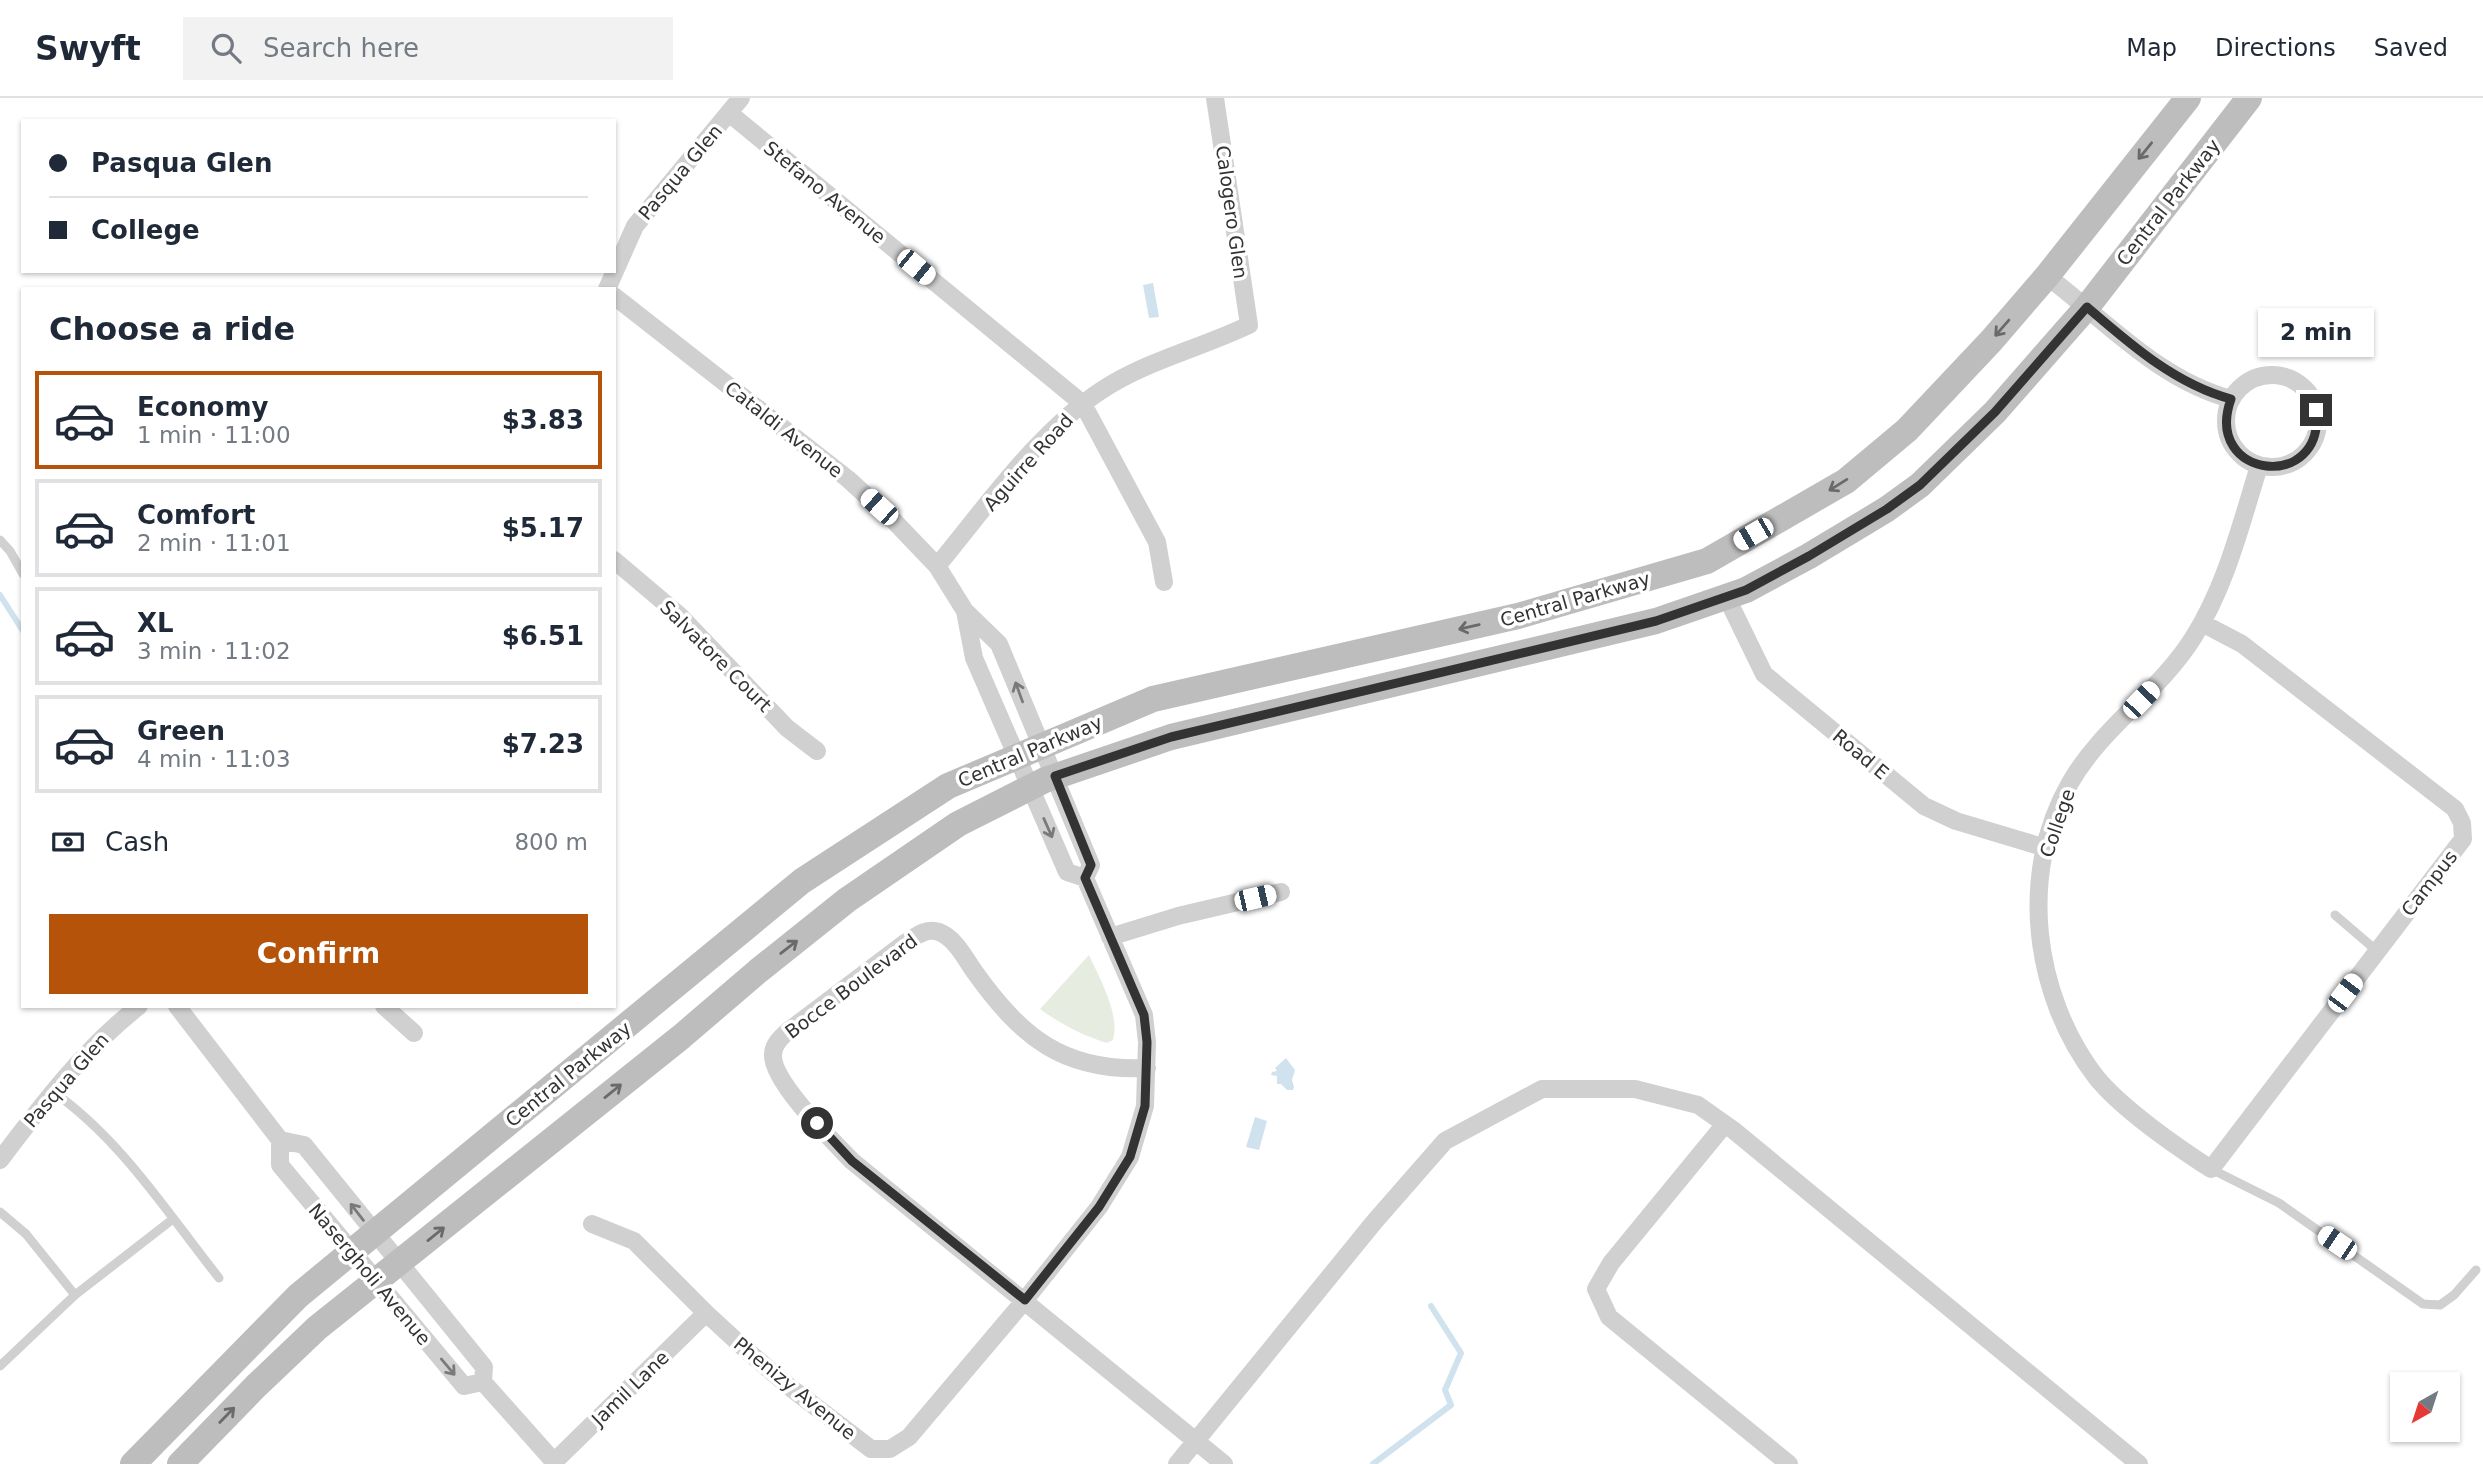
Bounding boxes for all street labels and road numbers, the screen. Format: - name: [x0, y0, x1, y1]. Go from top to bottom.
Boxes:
- street label: Pasqua Glen: [634, 120, 726, 224]
- street label: Central Parkway: [2112, 134, 2224, 270]
- street label: Stefano Avenue: [760, 136, 890, 248]
- street label: Calogero Glen: [1212, 144, 1252, 280]
- street label: Cataldi Avenue: [721, 376, 847, 482]
- street label: Aguirre Road: [979, 409, 1077, 515]
- street label: Central Parkway: [1498, 567, 1652, 631]
- street label: Salvatore Court: [656, 596, 776, 716]
- street label: Central Parkway: [954, 711, 1106, 791]
- street label: Road E: [1829, 724, 1893, 784]
- street label: College: [2035, 786, 2079, 860]
- street label: Campus: [2396, 846, 2462, 920]
- street label: Bocce Boulevard: [781, 929, 921, 1043]
- street label: Central Parkway: [501, 1017, 635, 1131]
- street label: Pasqua Glen: [19, 1028, 113, 1132]
- street label: Nasergholi Avenue: [304, 1199, 436, 1349]
- street label: Phenizy Avenue: [730, 1332, 860, 1444]
- street label: Jamil Lane: [586, 1346, 673, 1431]

